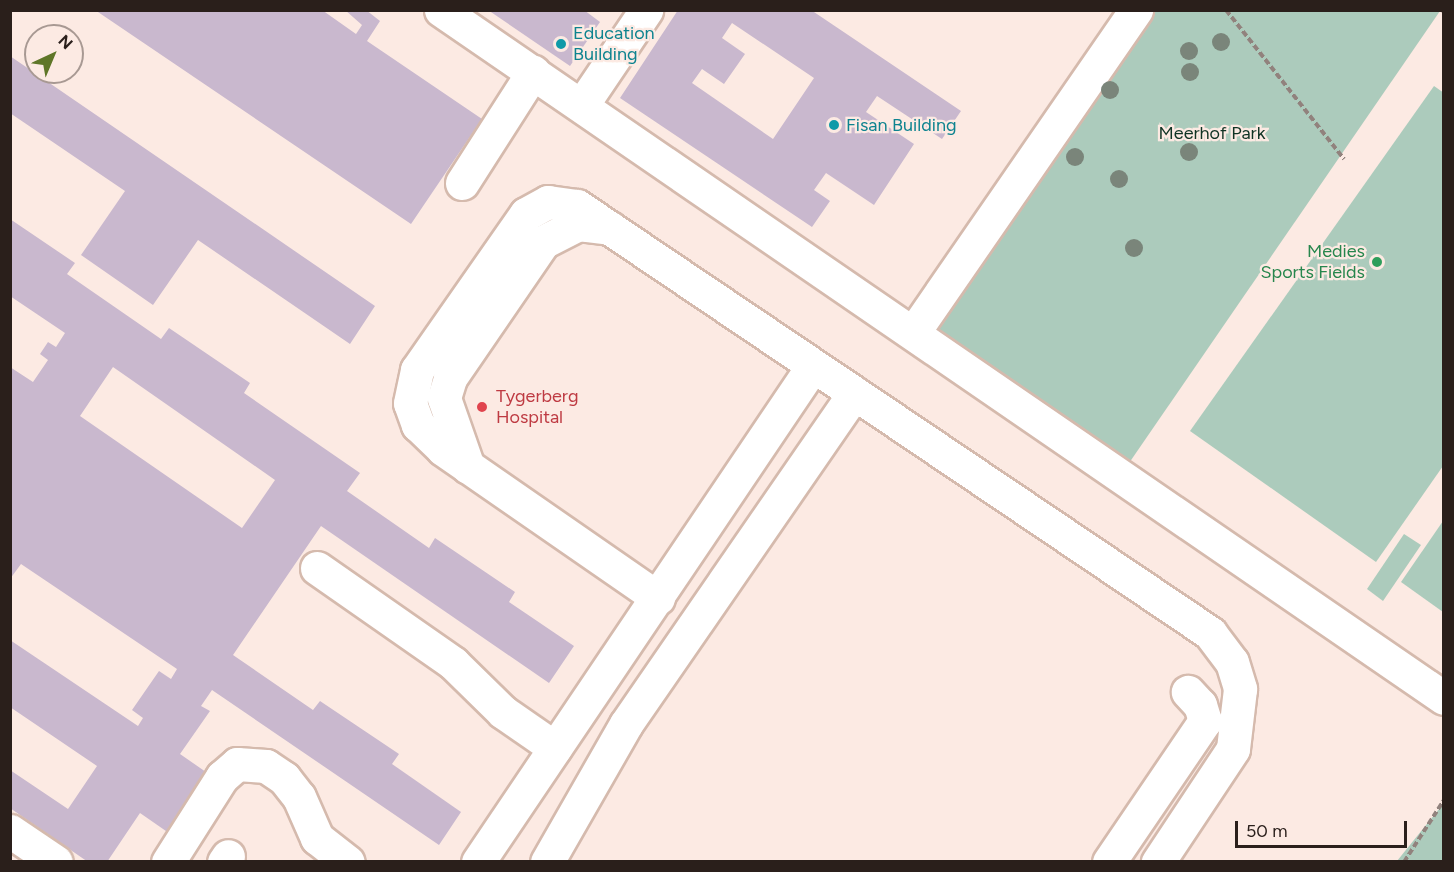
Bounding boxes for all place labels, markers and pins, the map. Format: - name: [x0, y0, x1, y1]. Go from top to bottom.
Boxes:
- place label: Education Building: [573, 23, 655, 66]
- marker: Education Building: [554, 37, 568, 51]
- place label: Fisan Building: [846, 114, 957, 136]
- marker: Fisan Building: [827, 118, 841, 132]
- place label: Medies Sports Fields: [1260, 241, 1365, 284]
- marker: Medies Sports Fields: [1370, 255, 1384, 269]
- place label: Tygerberg Hospital: [496, 386, 578, 428]
- marker: Tygerberg Hospital: [473, 398, 491, 416]

